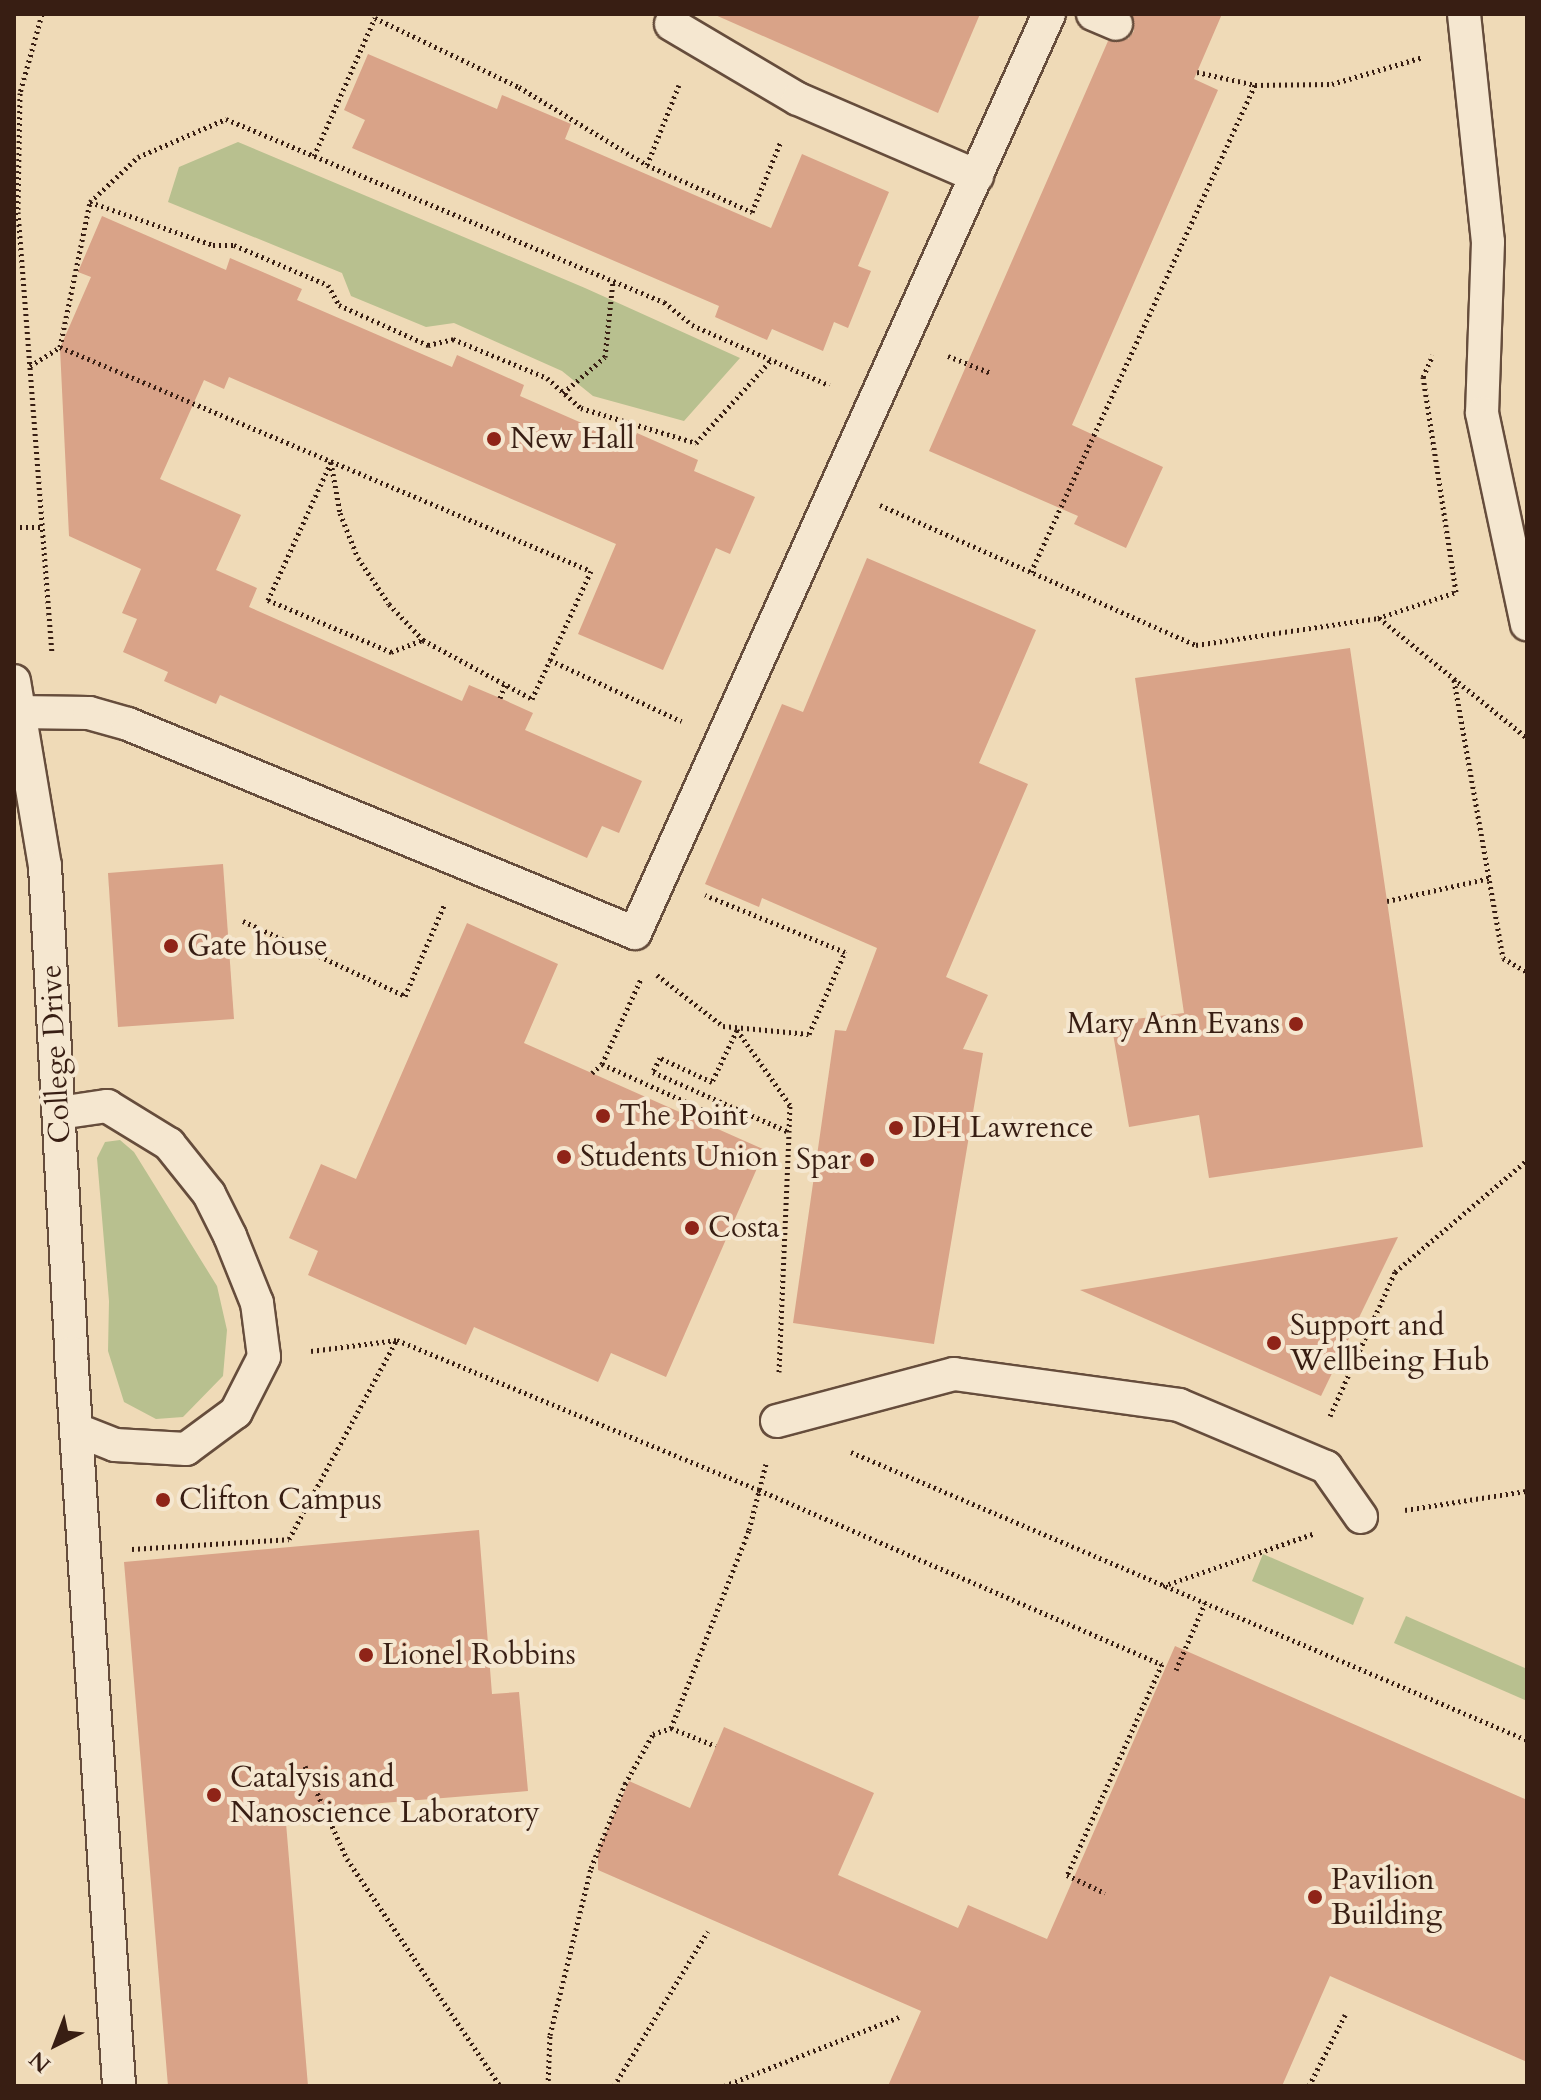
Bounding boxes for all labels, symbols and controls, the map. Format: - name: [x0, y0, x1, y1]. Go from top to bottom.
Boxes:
- place label: New Hall: [510, 421, 635, 457]
- marker: New Hall: [485, 430, 503, 448]
- place label: Gate house: [187, 928, 328, 964]
- marker: Gate house: [162, 937, 180, 955]
- street label: College Drive: [33, 964, 79, 1144]
- place label: Mary Ann Evans: [1067, 1006, 1280, 1042]
- marker: Mary Ann Evans: [1287, 1015, 1305, 1033]
- place label: The Point: [619, 1098, 748, 1134]
- marker: The Point: [594, 1107, 612, 1125]
- place label: DH Lawrence: [912, 1110, 1094, 1146]
- marker: DH Lawrence: [887, 1119, 905, 1137]
- place label: Students Union: [580, 1139, 778, 1175]
- place label: Spar: [796, 1142, 851, 1178]
- marker: Students Union: [555, 1148, 573, 1166]
- marker: Spar: [858, 1151, 876, 1169]
- place label: Costa: [708, 1210, 780, 1246]
- marker: Costa: [683, 1219, 701, 1237]
- place label: Support and Wellbeing Hub: [1290, 1308, 1490, 1378]
- marker: Support and Wellbeing Hub: [1265, 1334, 1283, 1352]
- place label: Clifton Campus: [179, 1482, 382, 1518]
- marker: Clifton Campus: [154, 1491, 172, 1509]
- place label: Lionel Robbins: [382, 1637, 576, 1673]
- marker: Lionel Robbins: [357, 1646, 375, 1664]
- place label: Catalysis and Nanoscience Laboratory: [230, 1760, 540, 1830]
- marker: Catalysis and Nanoscience Laboratory: [205, 1786, 223, 1804]
- place label: Pavilion Building: [1331, 1862, 1442, 1932]
- marker: Pavilion Building: [1306, 1888, 1324, 1906]
- north arrow: [16, 2004, 96, 2084]
- text: N: [23, 2044, 57, 2079]

